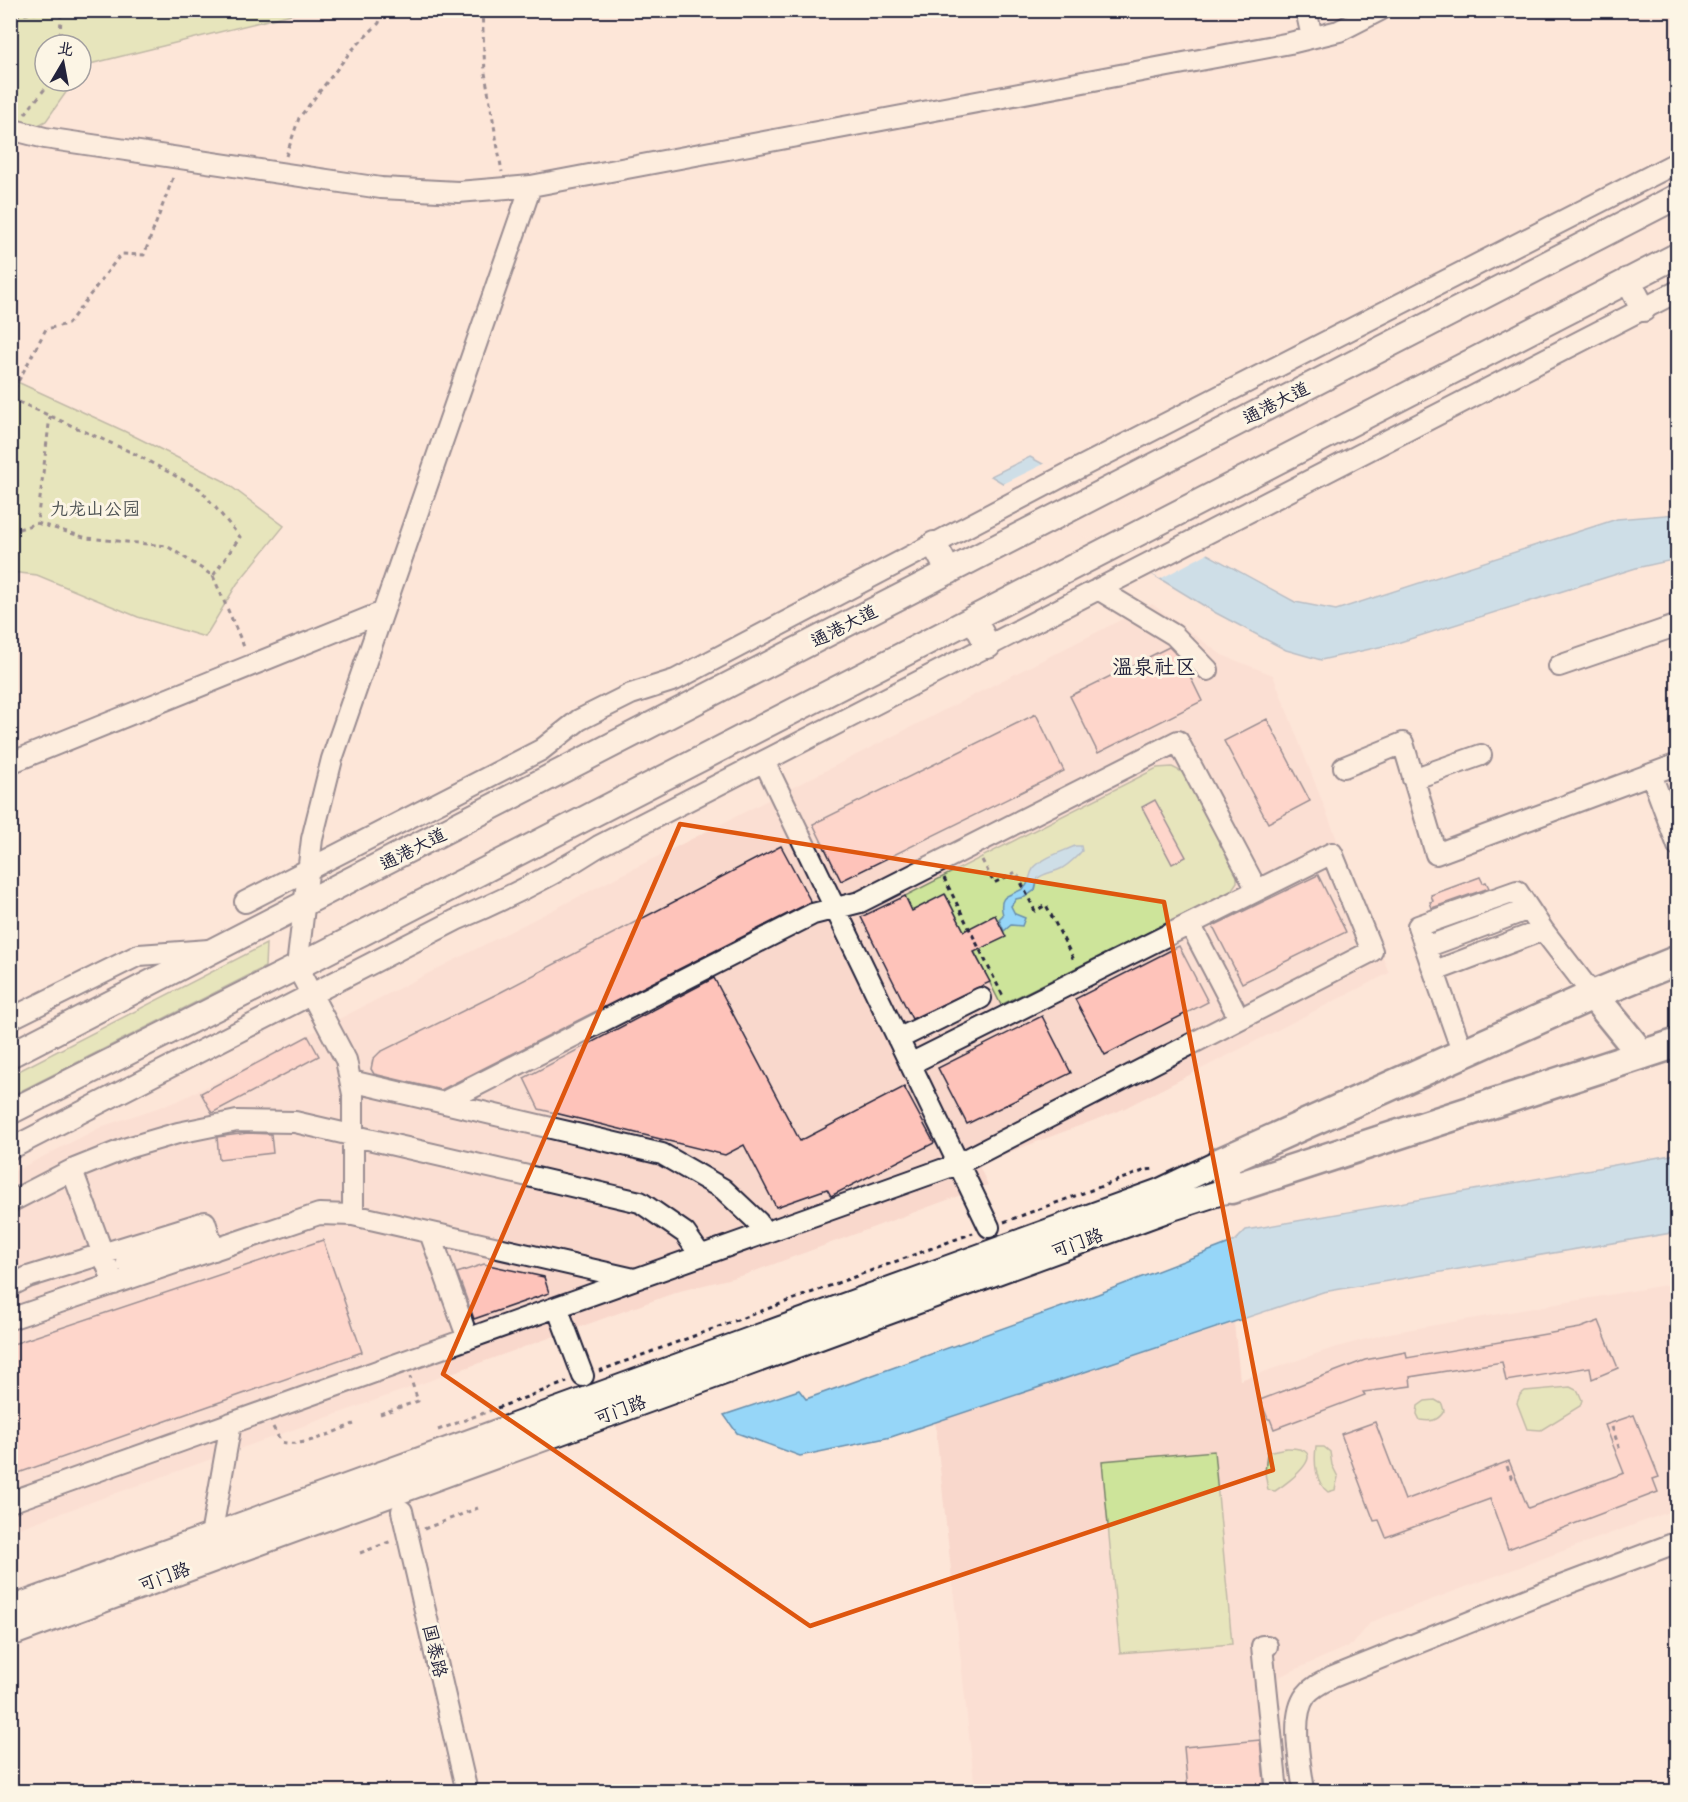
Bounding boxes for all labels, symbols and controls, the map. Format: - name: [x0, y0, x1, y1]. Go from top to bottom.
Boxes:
- north arrow: [33, 33, 93, 93]
- text: 北: [55, 40, 75, 62]
- street label: 通港大道: [1240, 379, 1314, 431]
- park label: 九龙山公园: [50, 500, 140, 522]
- street label: 通港大道: [808, 602, 882, 654]
- district label: 温泉社区: [1112, 656, 1196, 683]
- street label: 通港大道: [377, 825, 451, 877]
- street label: 可门路: [1049, 1225, 1107, 1264]
- street label: 可门路: [592, 1392, 650, 1431]
- street label: 可门路: [136, 1559, 194, 1598]
- street label: 国泰路: [416, 1623, 450, 1680]

